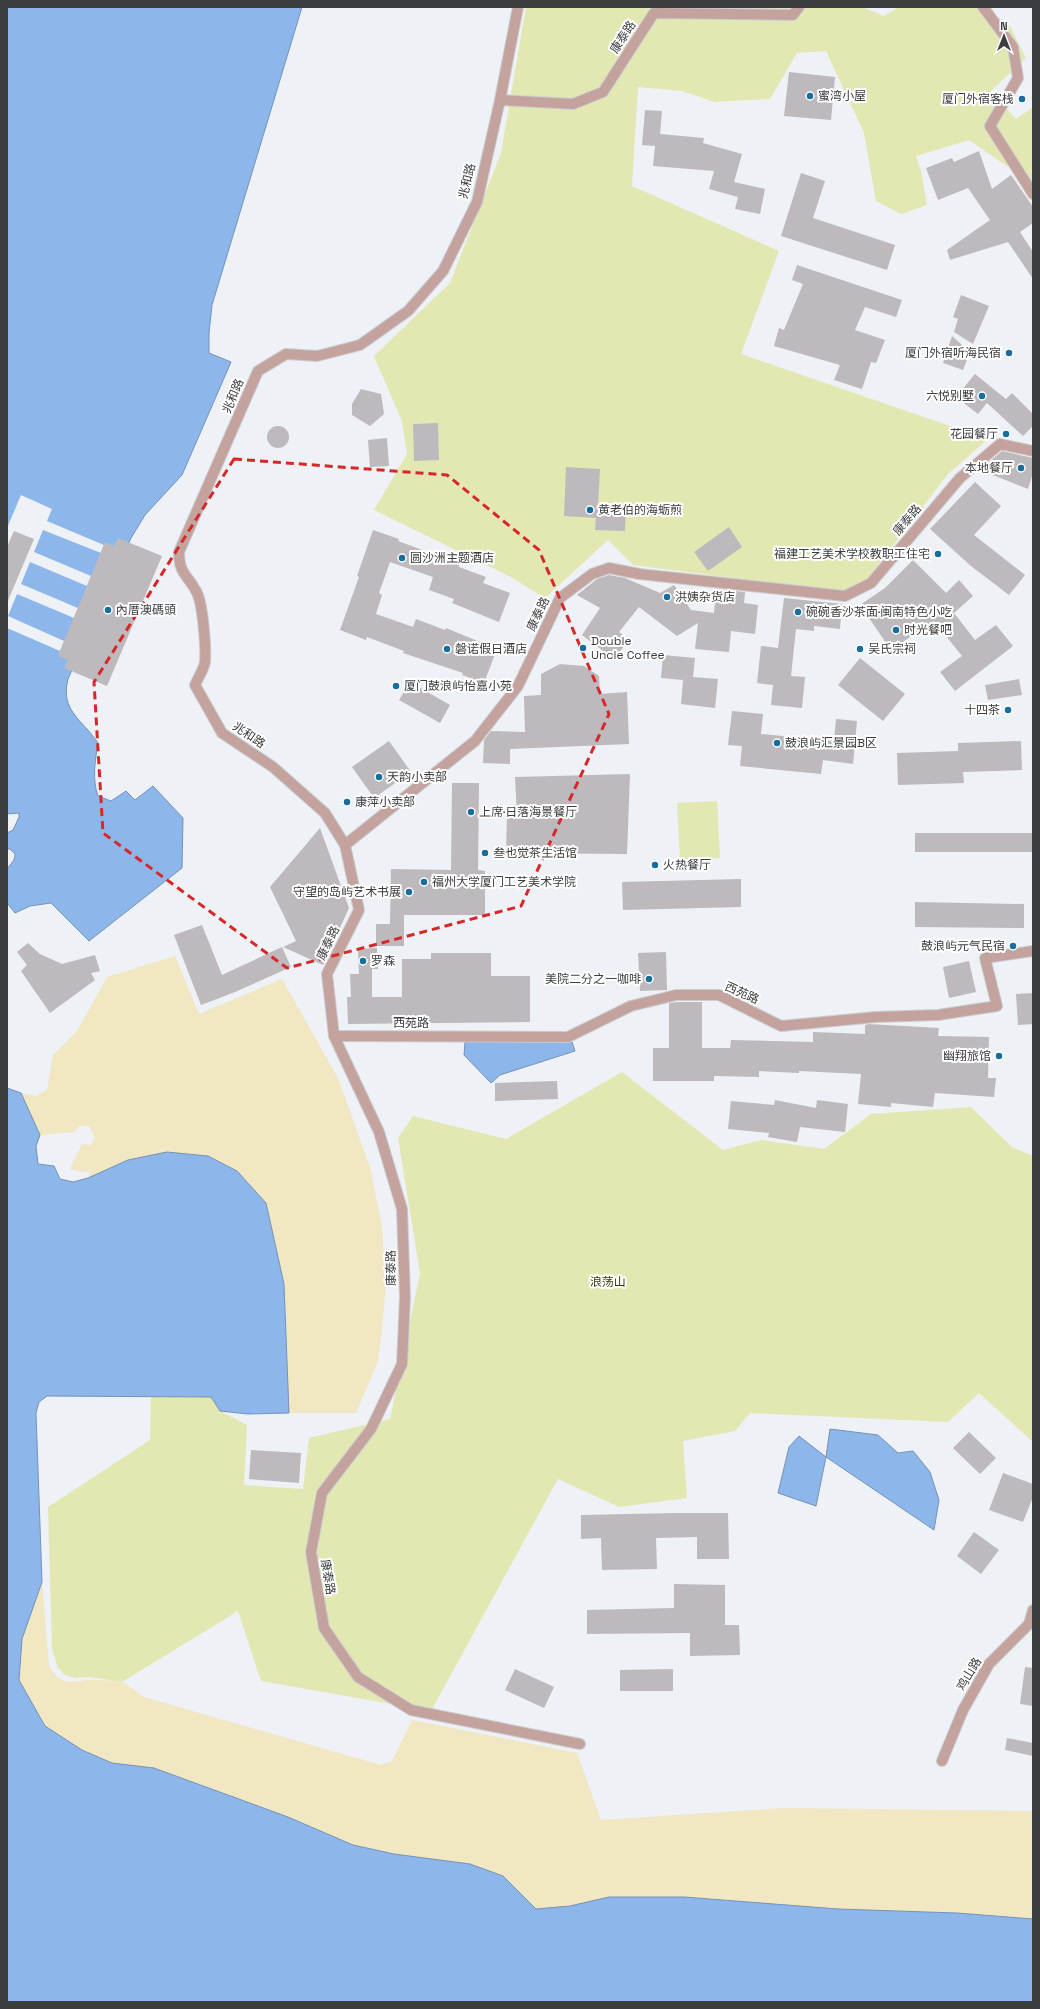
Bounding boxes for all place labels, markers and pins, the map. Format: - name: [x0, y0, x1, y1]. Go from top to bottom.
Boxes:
- place label: 蜜湾小屋: [818, 88, 866, 104]
- marker: 蜜湾小屋: [805, 91, 815, 101]
- place label: 厦门外宿客栈: [942, 91, 1014, 107]
- marker: 厦门外宿客栈: [1017, 94, 1027, 104]
- place label: 厦门外宿听海民宿: [905, 345, 1001, 361]
- marker: 厦门外宿听海民宿: [1004, 348, 1014, 358]
- place label: 六悦别墅: [926, 388, 974, 404]
- marker: 六悦别墅: [977, 391, 987, 401]
- place label: 花园餐厅: [950, 426, 998, 442]
- marker: 花园餐厅: [1001, 429, 1011, 439]
- place label: 本地餐厅: [965, 460, 1013, 476]
- marker: 本地餐厅: [1016, 463, 1026, 473]
- place label: 黄老伯的海蛎煎: [598, 502, 682, 518]
- marker: 黄老伯的海蛎煎: [585, 505, 595, 515]
- place label: 福建工艺美术学校教职工住宅: [774, 546, 930, 562]
- marker: 福建工艺美术学校教职工住宅: [933, 549, 943, 559]
- place label: 圆沙洲主题酒店: [410, 550, 494, 566]
- marker: 圆沙洲主题酒店: [397, 553, 407, 563]
- place label: 洪姨杂货店: [675, 589, 735, 605]
- marker: 洪姨杂货店: [662, 592, 672, 602]
- place label: 內厝澳碼頭: [116, 602, 176, 618]
- place label: 碗碗香沙茶面·闽南特色小吃: [806, 604, 952, 620]
- marker: 內厝澳碼頭: [103, 605, 113, 615]
- marker: 碗碗香沙茶面·闽南特色小吃: [793, 607, 803, 617]
- place label: 时光餐吧: [904, 622, 952, 638]
- marker: 时光餐吧: [891, 625, 901, 635]
- place label: Double Uncle Coffee: [591, 633, 665, 663]
- place label: 磐诺假日酒店: [455, 641, 527, 657]
- place label: 吴氏宗祠: [868, 641, 916, 657]
- marker: Double Uncle Coffee: [578, 643, 588, 653]
- marker: 磐诺假日酒店: [442, 644, 452, 654]
- marker: 吴氏宗祠: [855, 644, 865, 654]
- place label: 厦门鼓浪屿怡嘉小苑: [404, 678, 512, 694]
- marker: 厦门鼓浪屿怡嘉小苑: [391, 681, 401, 691]
- place label: 十四茶: [964, 702, 1000, 718]
- marker: 十四茶: [1003, 705, 1013, 715]
- place label: 鼓浪屿汇景园B区: [785, 735, 877, 751]
- marker: 鼓浪屿汇景园B区: [772, 738, 782, 748]
- place label: 天韵小卖部: [387, 769, 447, 785]
- marker: 天韵小卖部: [374, 772, 384, 782]
- place label: 康萍小卖部: [355, 794, 415, 810]
- marker: 康萍小卖部: [342, 797, 352, 807]
- place label: 上席·日落海景餐厅: [479, 804, 577, 820]
- marker: 上席·日落海景餐厅: [466, 807, 476, 817]
- place label: 叁也觉茶生活馆: [493, 845, 577, 861]
- marker: 叁也觉茶生活馆: [480, 848, 490, 858]
- place label: 火热餐厅: [663, 857, 711, 873]
- marker: 火热餐厅: [650, 860, 660, 870]
- place label: 福州大学厦门工艺美术学院: [432, 874, 576, 890]
- marker: 福州大学厦门工艺美术学院: [419, 877, 429, 887]
- place label: 守望的岛屿艺术书展: [293, 884, 401, 900]
- marker: 守望的岛屿艺术书展: [404, 887, 414, 897]
- place label: 鼓浪屿元气民宿: [921, 938, 1005, 954]
- marker: 鼓浪屿元气民宿: [1008, 941, 1018, 951]
- place label: 罗森: [371, 953, 395, 969]
- marker: 罗森: [358, 956, 368, 966]
- place label: 美院二分之一咖啡: [545, 971, 641, 987]
- marker: 美院二分之一咖啡: [644, 974, 654, 984]
- place label: 幽翔旅馆: [943, 1048, 991, 1064]
- marker: 幽翔旅馆: [994, 1051, 1004, 1061]

